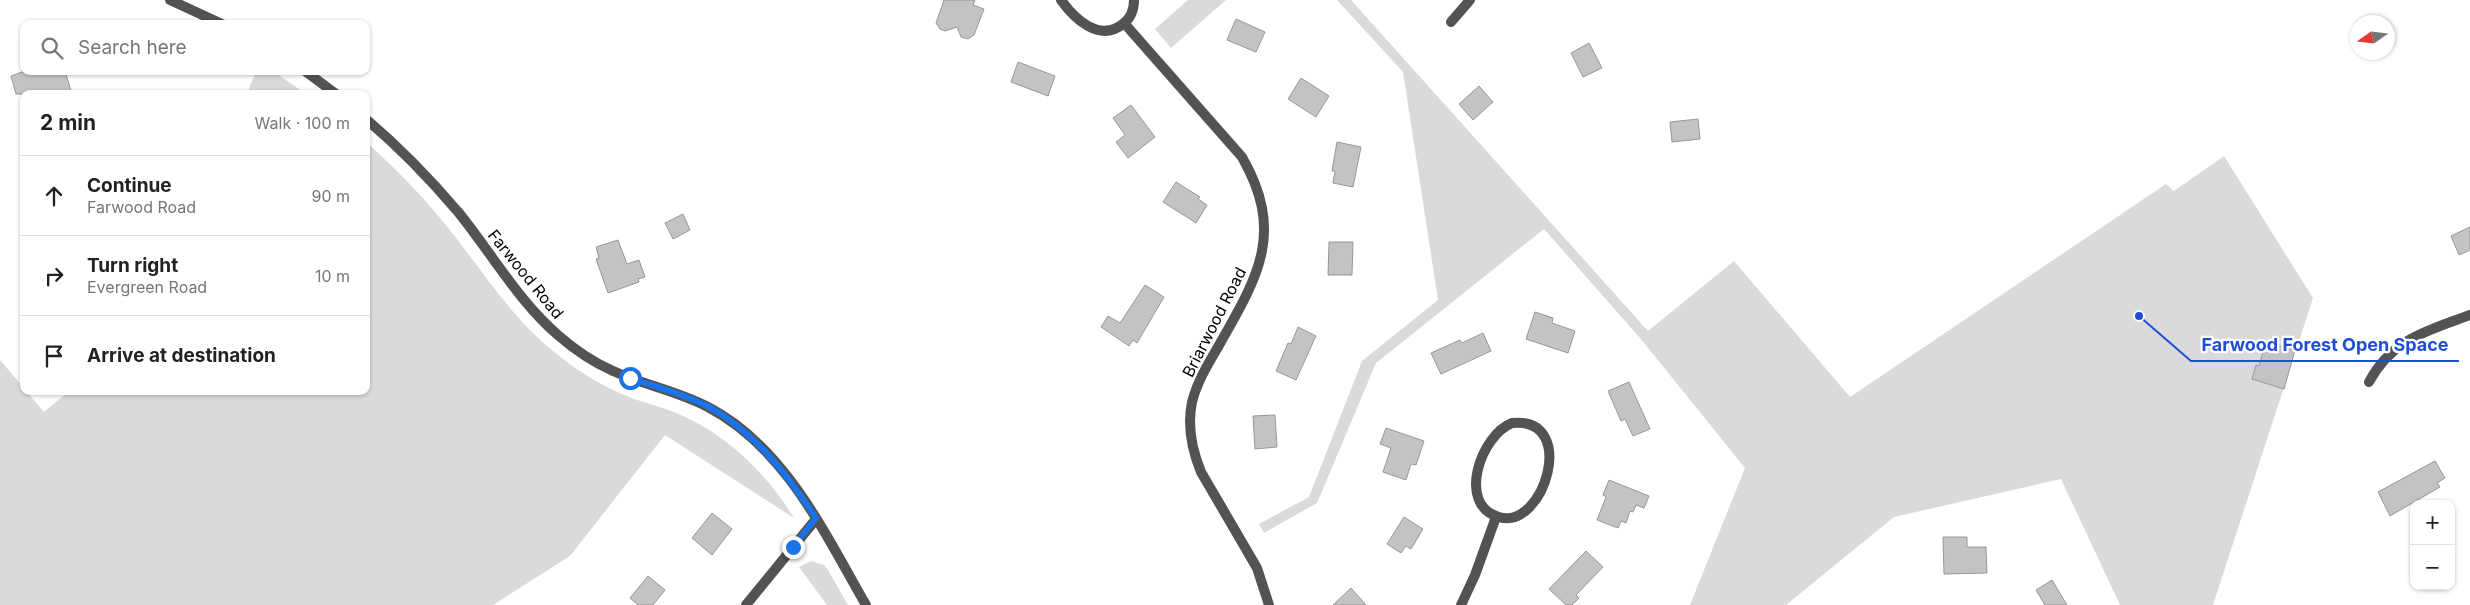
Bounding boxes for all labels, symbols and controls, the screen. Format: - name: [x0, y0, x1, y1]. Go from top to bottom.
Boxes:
- north arrow: [2350, 15, 2395, 60]
- search box: [20, 20, 370, 75]
- icon: search: [38, 34, 66, 62]
- text: Search here: [78, 36, 187, 59]
- text: 2 min: [40, 110, 96, 135]
- text: Walk · 100 m: [255, 113, 350, 133]
- text: Continue: [87, 174, 172, 197]
- icon: ahead: [40, 182, 68, 210]
- text: 90 m: [311, 186, 350, 206]
- text: Farwood Road: [87, 197, 196, 217]
- street label: Farwood Road: [484, 225, 568, 323]
- text: Turn right: [87, 254, 178, 277]
- icon: right: [40, 262, 68, 290]
- street label: Briarwood Road: [1178, 264, 1250, 380]
- text: 10 m: [315, 266, 350, 286]
- text: Evergreen Road: [87, 277, 207, 297]
- callout: Farwood Forest Open Space: [2191, 328, 2459, 361]
- text: Farwood Forest Open Space: [2201, 334, 2449, 355]
- icon: arrive: [40, 342, 68, 370]
- text: Arrive at destination: [87, 344, 276, 367]
- route start: [619, 367, 642, 390]
- map controls: [2410, 500, 2455, 590]
- button: +: [2410, 500, 2455, 545]
- route end: [782, 536, 805, 559]
- button: −: [2410, 545, 2455, 590]

